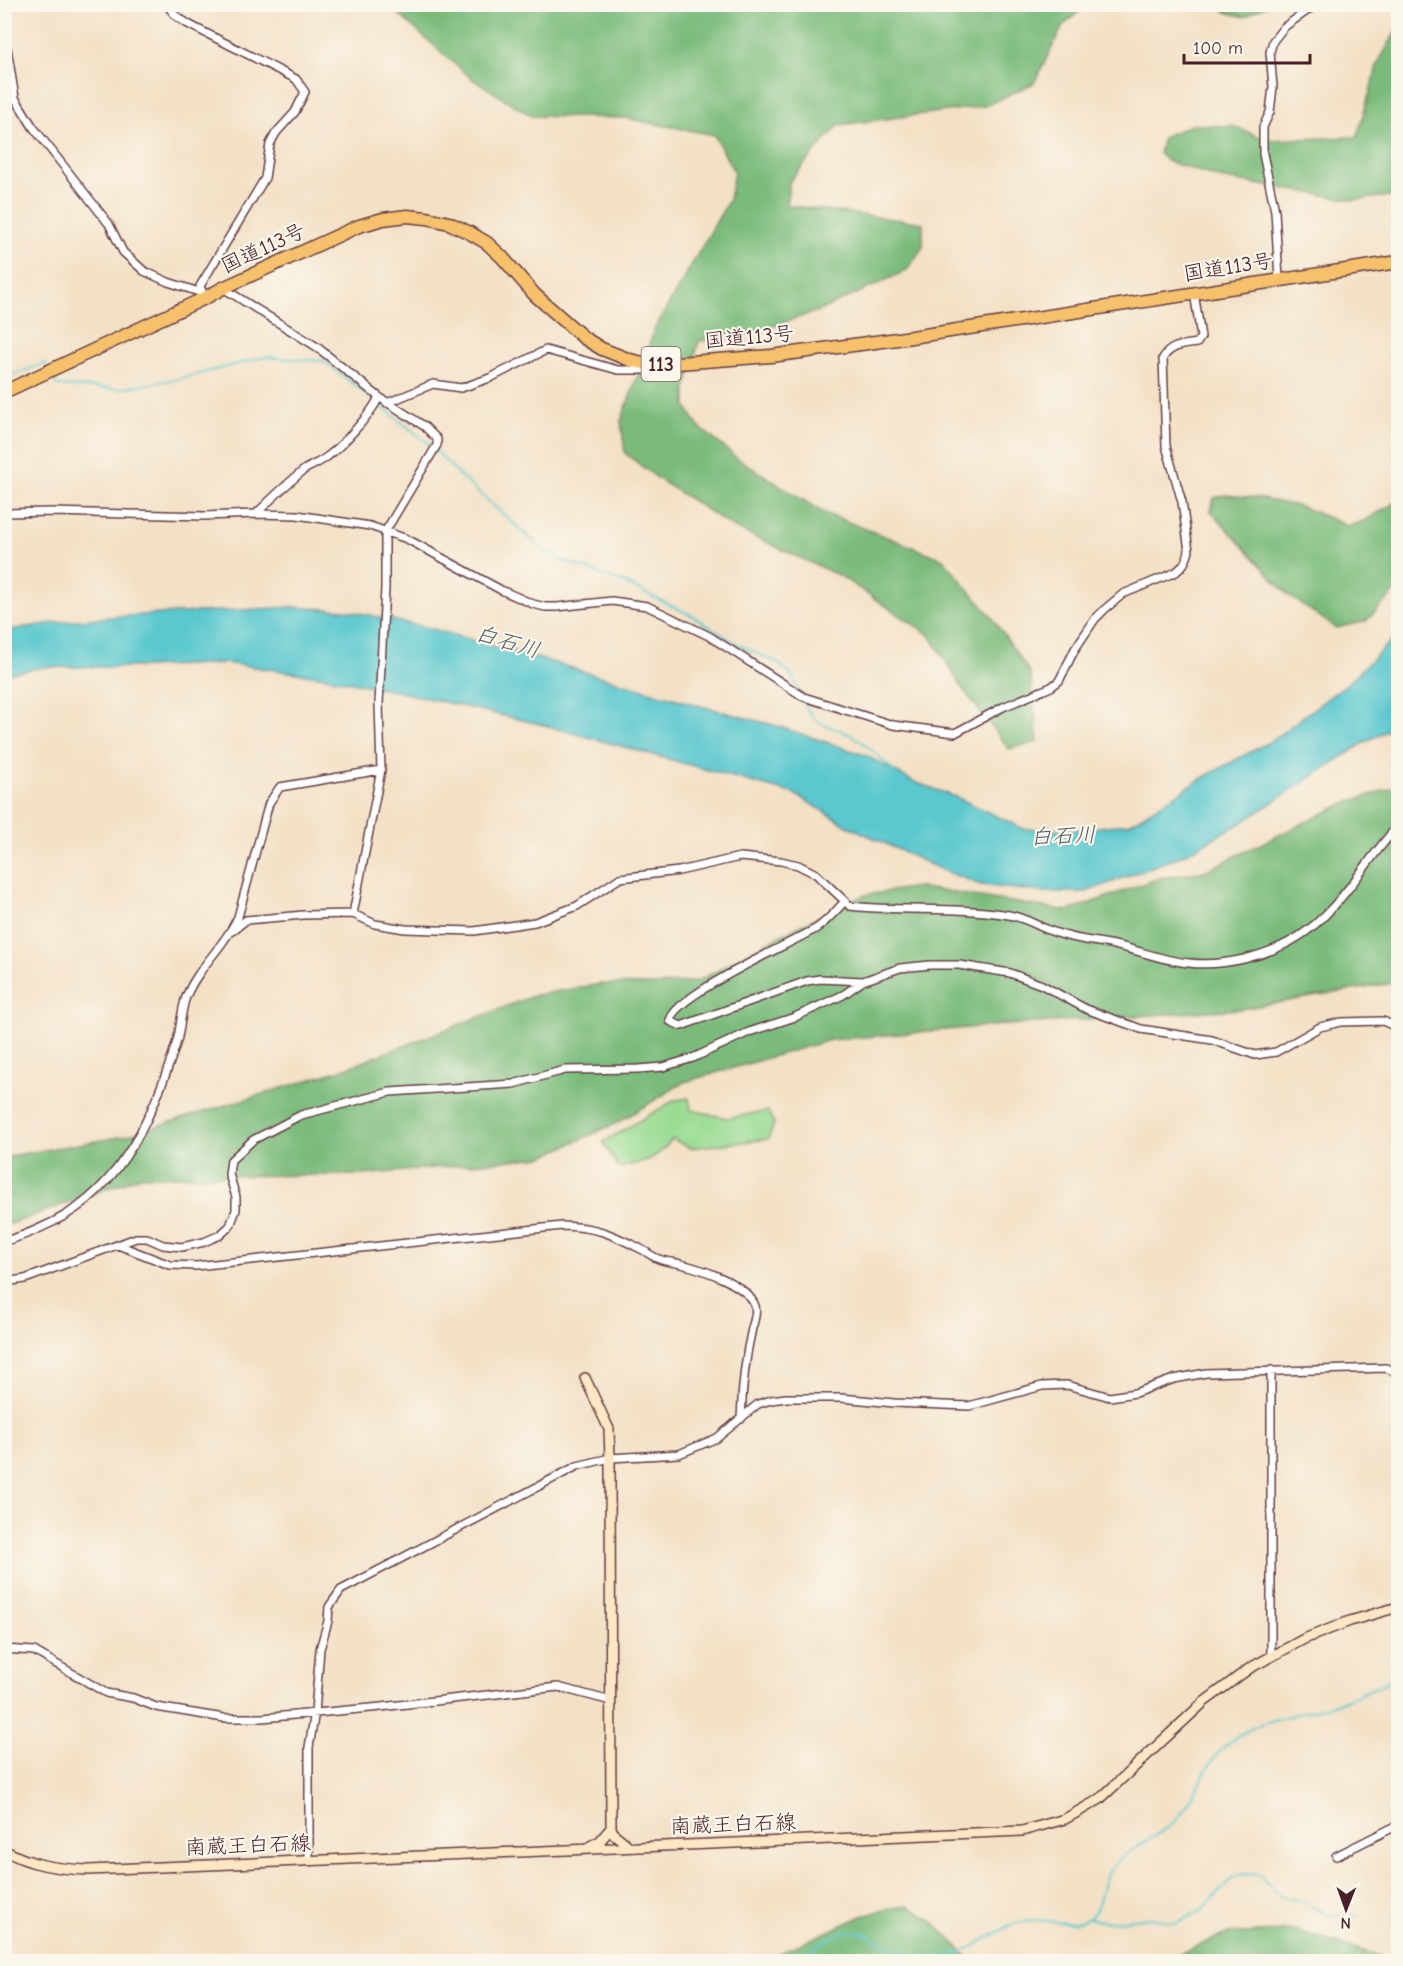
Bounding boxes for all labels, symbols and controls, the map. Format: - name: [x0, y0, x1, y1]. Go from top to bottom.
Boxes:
- scale bar: [1184, 27, 1310, 65]
- text: 100 m: [1193, 38, 1243, 59]
- street label: 国道113号: [217, 218, 309, 278]
- street label: 国道113号: [1182, 248, 1274, 286]
- street label: 国道113号: [703, 321, 795, 353]
- road number: 113: [642, 347, 680, 381]
- water label: 白石川: [472, 620, 543, 664]
- water label: 白石川: [1030, 822, 1096, 850]
- street label: 南蔵王白石線: [670, 1810, 796, 1838]
- street label: 南蔵王白石線: [185, 1831, 311, 1859]
- north arrow: [1316, 1879, 1376, 1939]
- text: N: [1340, 1914, 1351, 1932]

